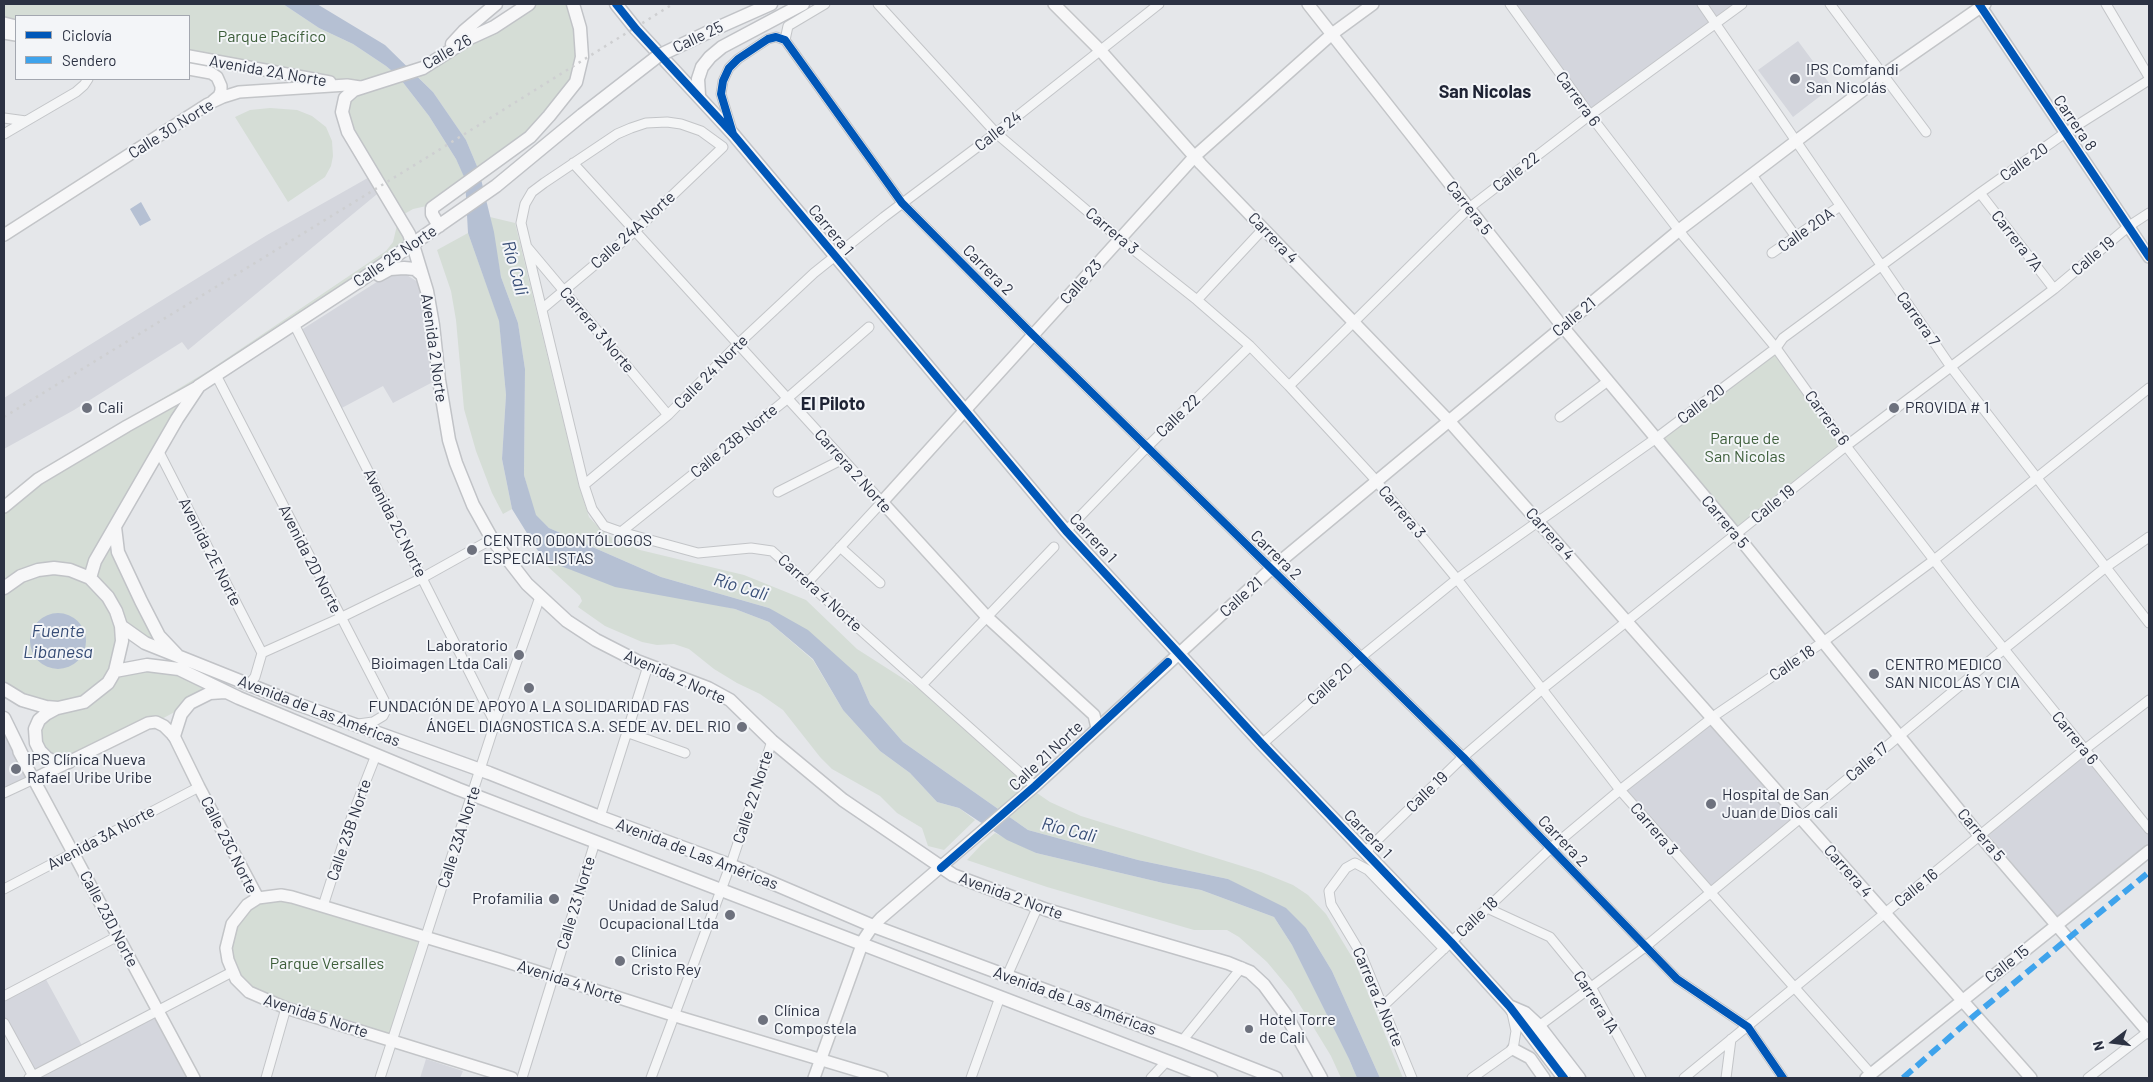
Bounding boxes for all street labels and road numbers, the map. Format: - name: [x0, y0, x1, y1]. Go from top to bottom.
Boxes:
- street label: Calle 25: [670, 17, 726, 57]
- street label: Calle 26: [419, 30, 475, 74]
- street label: Avenida 2A Norte: [208, 51, 328, 91]
- street label: Carrera 6: [1552, 68, 1604, 130]
- street label: Carrera 8: [2049, 91, 2101, 155]
- street label: Calle 30 Norte: [125, 95, 217, 163]
- street label: Calle 24: [971, 107, 1025, 155]
- street label: Calle 20: [1996, 139, 2052, 185]
- street label: Calle 22: [1489, 148, 1543, 196]
- street label: Carrera 5: [1442, 177, 1496, 239]
- street label: Calle 24A Norte: [587, 187, 679, 273]
- street label: Carrera 1: [804, 201, 858, 259]
- street label: Carrera 3: [1082, 203, 1142, 259]
- street label: Calle 20A: [1774, 204, 1838, 256]
- street label: Carrera 7A: [1987, 207, 2047, 275]
- street label: Carrera 4: [1244, 208, 1302, 268]
- street label: Calle 25 Norte: [350, 221, 440, 291]
- street label: Calle 19: [2067, 232, 2119, 280]
- street label: Carrera 2: [959, 241, 1017, 299]
- street label: Calle 23: [1056, 256, 1106, 308]
- street label: Carrera 3 Norte: [556, 283, 638, 377]
- street label: Carrera 7: [1892, 288, 1944, 350]
- street label: Avenida 2 Norte: [417, 292, 451, 404]
- street label: Calle 21: [1548, 293, 1600, 341]
- street label: Calle 24 Norte: [670, 331, 752, 413]
- street label: Calle 20: [1673, 380, 1729, 428]
- street label: Carrera 6: [1801, 387, 1853, 449]
- street label: Calle 22: [1152, 390, 1204, 442]
- street label: Calle 23B Norte: [687, 400, 781, 482]
- street label: Carrera 2 Norte: [810, 425, 896, 517]
- street label: Avenida 2C Norte: [359, 466, 431, 580]
- street label: Calle 19: [1747, 481, 1799, 527]
- street label: Carrera 3: [1374, 482, 1430, 542]
- street label: Carrera 5: [1697, 492, 1753, 552]
- street label: Avenida 2E Norte: [174, 495, 246, 609]
- street label: Avenida 2D Norte: [274, 501, 346, 617]
- street label: Carrera 4: [1522, 504, 1578, 564]
- street label: Carrera 1: [1065, 509, 1121, 567]
- street label: Carrera 2: [1246, 526, 1306, 584]
- street label: Carrera 4 Norte: [774, 550, 866, 636]
- street label: Calle 21: [1216, 573, 1266, 621]
- street label: Calle 18: [1766, 641, 1818, 685]
- street label: Avenida 2 Norte: [621, 646, 729, 708]
- street label: Calle 20: [1303, 659, 1357, 709]
- street label: Avenida de Las Américas: [235, 671, 403, 751]
- street label: Carrera 6: [2048, 707, 2102, 769]
- street label: Calle 21 Norte: [1005, 717, 1087, 795]
- street label: Calle 17: [1842, 738, 1892, 786]
- street label: Calle 22 Norte: [729, 748, 777, 846]
- street label: Calle 19: [1402, 767, 1452, 817]
- street label: Calle 23B Norte: [323, 777, 375, 883]
- street label: Calle 23A Norte: [433, 784, 485, 890]
- street label: Calle 23C Norte: [196, 793, 262, 897]
- street label: Carrera 3: [1626, 799, 1682, 859]
- street label: Avenida 3A Norte: [44, 802, 158, 874]
- street label: Carrera 5: [1953, 805, 2009, 865]
- street label: Carrera 1: [1340, 806, 1396, 862]
- street label: Carrera 2: [1534, 811, 1592, 871]
- street label: Avenida de Las Américas: [613, 814, 781, 894]
- street label: Carrera 4: [1820, 841, 1876, 901]
- street label: Calle 23 Norte: [553, 854, 599, 952]
- street label: Calle 16: [1890, 865, 1942, 911]
- street label: Calle 23D Norte: [76, 868, 142, 970]
- street label: Avenida 2 Norte: [956, 868, 1066, 924]
- street label: Calle 18: [1452, 893, 1502, 941]
- street label: Calle 15: [1981, 941, 2033, 987]
- street label: Carrera 2 Norte: [1348, 944, 1408, 1050]
- street label: Avenida 4 Norte: [515, 956, 625, 1008]
- street label: Avenida de Las Américas: [991, 963, 1159, 1039]
- street label: Carrera 1A: [1569, 967, 1623, 1037]
- street label: Avenida 5 Norte: [261, 990, 371, 1042]

